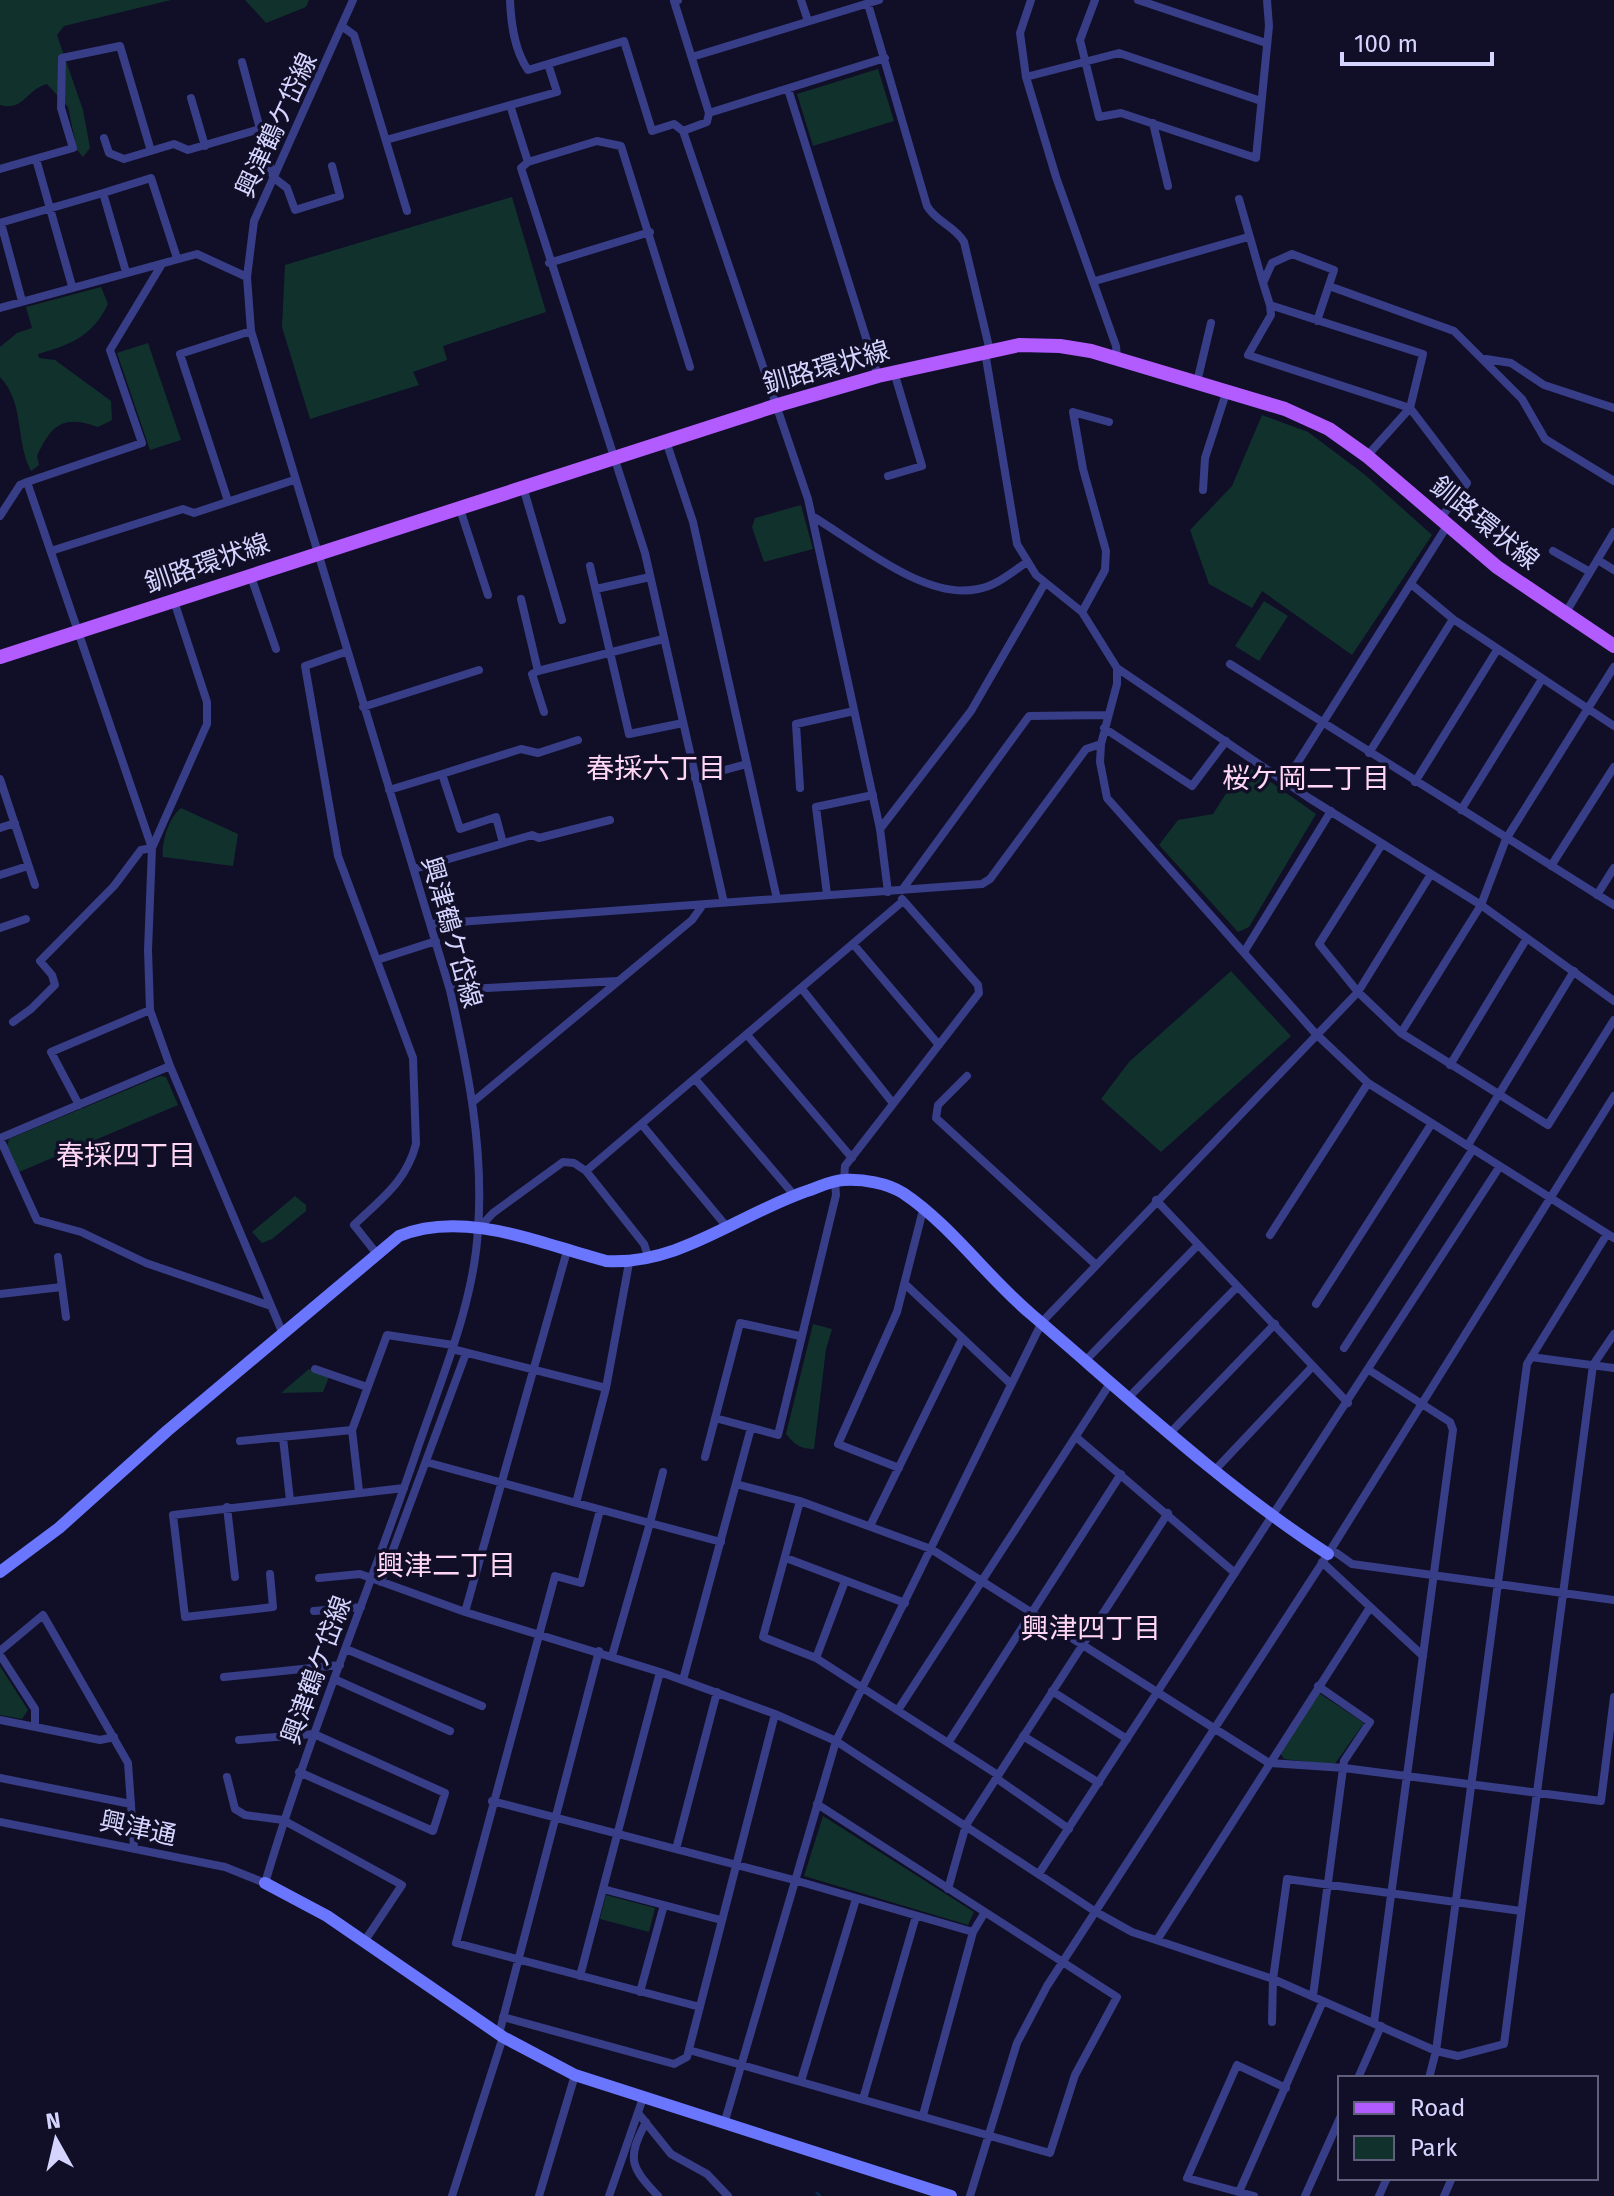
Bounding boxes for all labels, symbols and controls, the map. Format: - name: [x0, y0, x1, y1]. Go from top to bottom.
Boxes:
- scale bar: [1342, 16, 1492, 66]
- text: 100 m: [1354, 30, 1418, 58]
- street label: 興津鶴ケ岱線: [229, 48, 323, 202]
- street label: 釧路環状線: [759, 335, 893, 400]
- street label: 釧路環状線: [1424, 470, 1545, 576]
- street label: 釧路環状線: [141, 528, 274, 599]
- district label: 春採六丁目: [586, 752, 726, 785]
- district label: 桜ケ岡二丁目: [1222, 762, 1390, 795]
- street label: 興津鶴ケ岱線: [415, 853, 488, 1011]
- district label: 春採四丁目: [56, 1139, 196, 1172]
- district label: 興津二丁目: [376, 1549, 516, 1582]
- street label: 興津鶴ケ岱線: [275, 1592, 358, 1749]
- district label: 興津四丁目: [1021, 1612, 1161, 1645]
- street label: 興津通: [97, 1805, 179, 1852]
- legend: [1338, 2076, 1598, 2180]
- text: Road: [1410, 2094, 1465, 2122]
- north arrow: [16, 2100, 96, 2180]
- text: N: [44, 2106, 62, 2135]
- text: Park: [1410, 2134, 1458, 2162]

